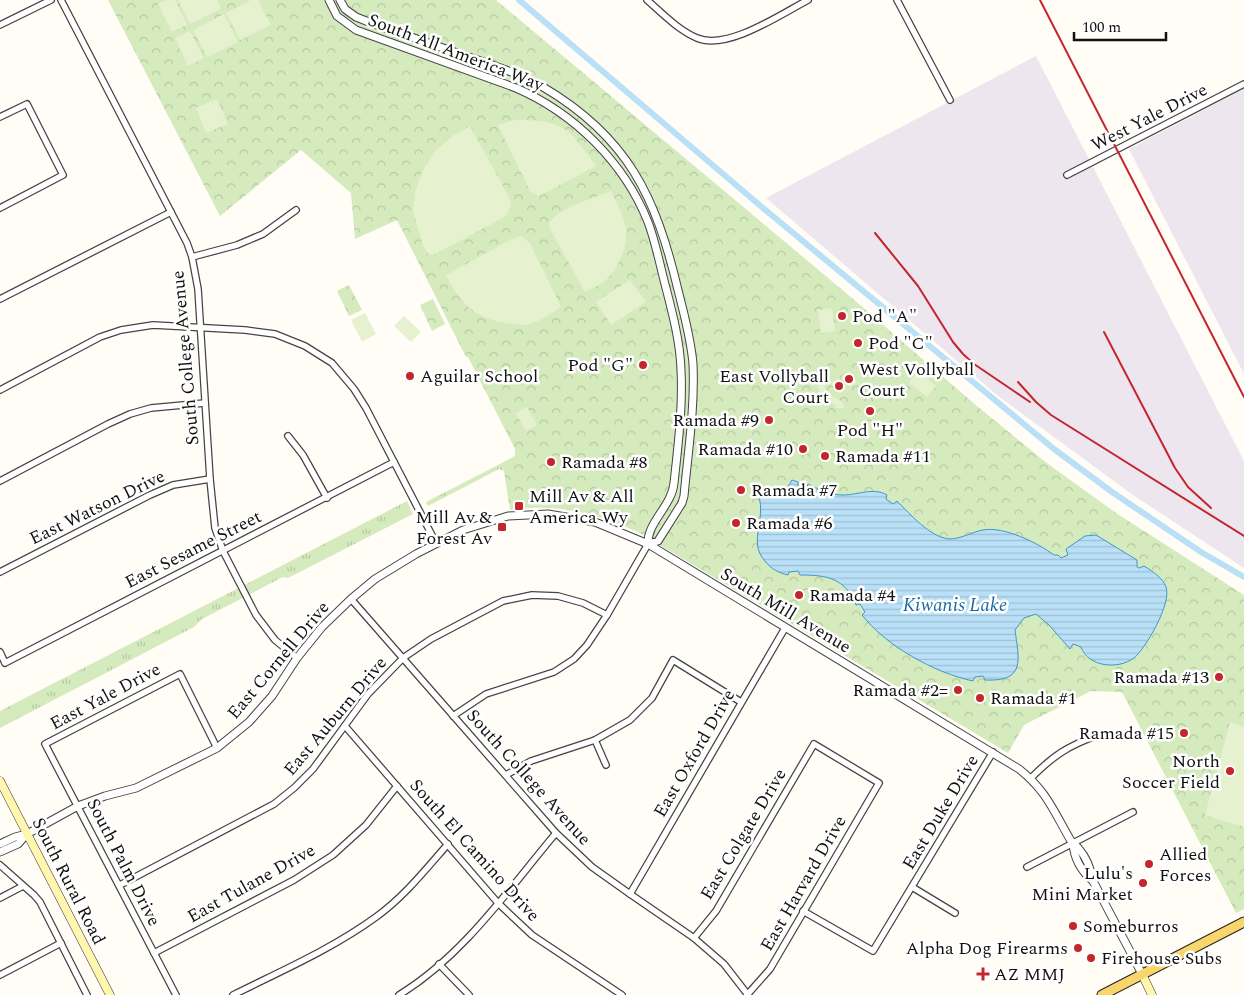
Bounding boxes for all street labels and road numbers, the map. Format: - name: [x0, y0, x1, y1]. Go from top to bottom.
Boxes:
- street label: South All America Way: [364, 6, 549, 99]
- street label: West Yale Drive: [1086, 76, 1212, 158]
- street label: South College Avenue: [164, 269, 207, 447]
- street label: East Watson Drive: [25, 463, 170, 552]
- street label: East Sesame Street: [120, 503, 266, 596]
- street label: South Mill Avenue: [715, 561, 856, 660]
- street label: East Cornell Drive: [221, 595, 336, 725]
- street label: East Auburn Drive: [277, 651, 393, 782]
- street label: East Yale Drive: [45, 656, 165, 737]
- street label: East Oxford Drive: [647, 684, 742, 822]
- street label: South College Avenue: [460, 703, 597, 852]
- street label: East Duke Drive: [895, 750, 985, 875]
- street label: East Colgate Drive: [693, 763, 793, 905]
- street label: South El Camino Drive: [403, 773, 546, 928]
- street label: South Palm Drive: [80, 794, 167, 931]
- street label: East Harvard Drive: [754, 810, 853, 956]
- street label: South Rural Road: [25, 813, 112, 949]
- street label: East Tulane Drive: [182, 837, 320, 930]

